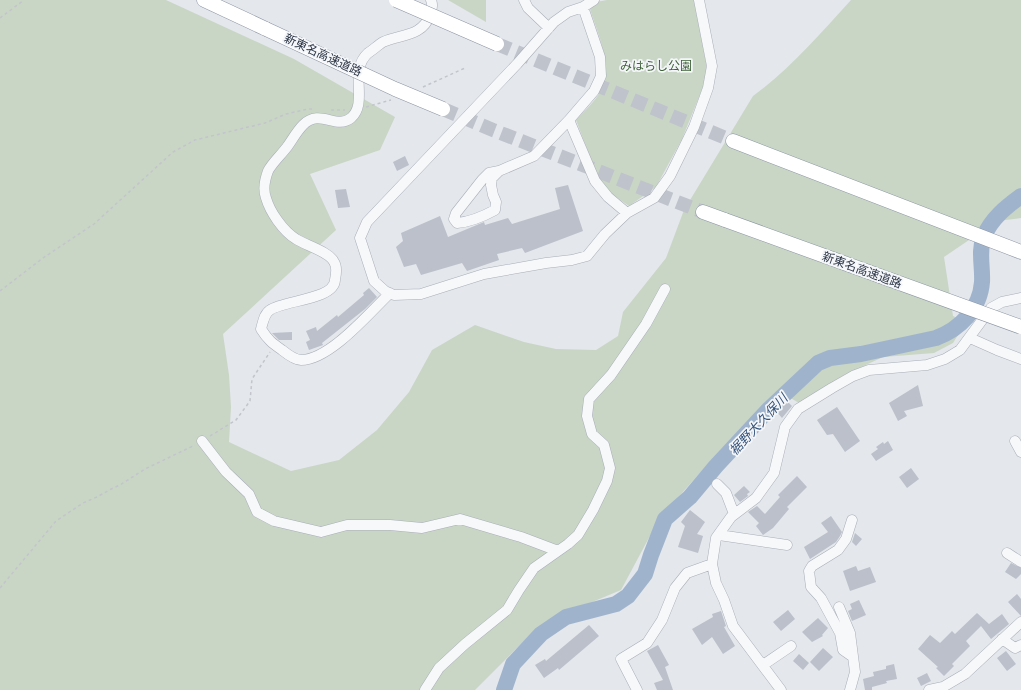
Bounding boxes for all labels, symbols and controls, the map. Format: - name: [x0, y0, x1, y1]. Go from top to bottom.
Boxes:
- street label: 新東名高速道路: [282, 31, 364, 79]
- park label: みはらし公園: [620, 59, 692, 73]
- street label: 新東名高速道路: [820, 249, 904, 291]
- water label: 裾野大久保川: [726, 389, 792, 458]

